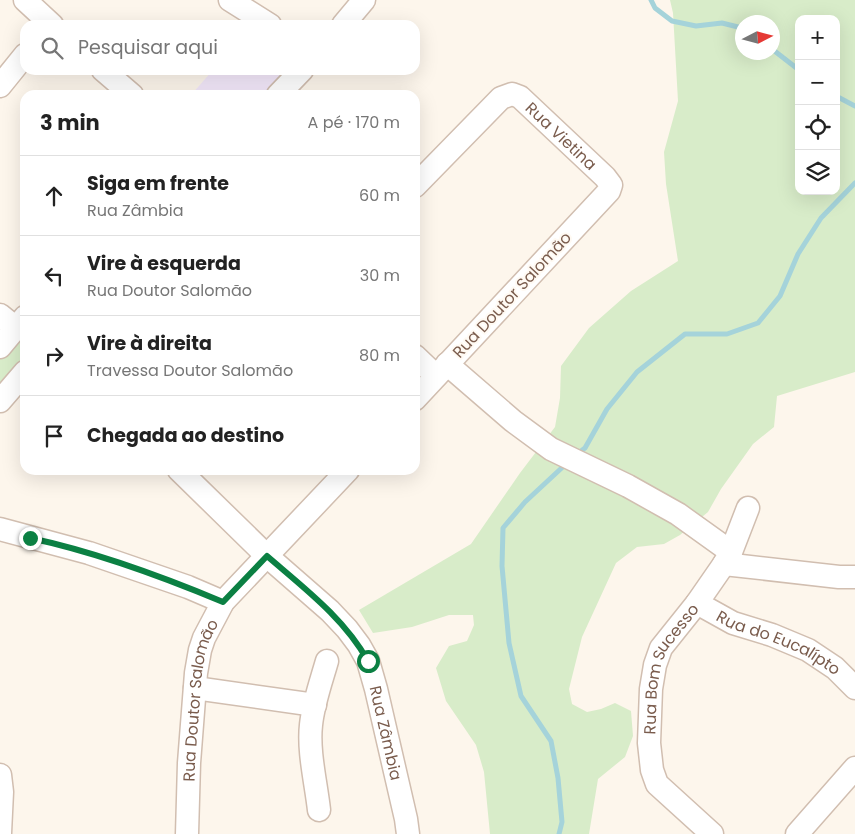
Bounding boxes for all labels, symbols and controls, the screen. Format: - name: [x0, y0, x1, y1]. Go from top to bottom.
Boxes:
- north arrow: [735, 15, 780, 60]
- map controls: [795, 15, 840, 195]
- button: +: [795, 15, 840, 60]
- search box: [20, 20, 420, 75]
- icon: search: [38, 34, 66, 62]
- text: Pesquisar aqui: [78, 34, 218, 61]
- button: −: [795, 60, 840, 105]
- street label: Rua Vietina: [520, 96, 602, 175]
- button: locate: [795, 105, 840, 150]
- text: 3 min: [40, 108, 100, 137]
- text: A pé · 170 m: [308, 111, 400, 134]
- button: layers: [795, 150, 840, 195]
- text: Siga em frente: [87, 170, 229, 197]
- icon: ahead: [40, 182, 68, 210]
- text: 60 m: [359, 184, 400, 207]
- text: Rua Zâmbia: [87, 199, 184, 222]
- street label: Rua Doutor Salomão: [447, 227, 577, 363]
- text: Vire à esquerda: [87, 250, 241, 277]
- icon: left: [40, 262, 68, 290]
- text: 30 m: [360, 264, 400, 287]
- text: Rua Doutor Salomão: [87, 279, 252, 302]
- text: Vire à direita: [87, 330, 212, 357]
- icon: right: [40, 342, 68, 370]
- text: 80 m: [359, 344, 400, 367]
- text: Travessa Doutor Salomão: [87, 359, 293, 382]
- icon: arrive: [40, 422, 68, 450]
- text: Chegada ao destino: [87, 422, 284, 449]
- route end: [19, 527, 42, 550]
- street label: Rua Bom Sucesso: [638, 598, 704, 735]
- street label: Rua do Eucalípto: [712, 605, 845, 680]
- street label: Rua Doutor Salomão: [177, 615, 224, 782]
- route start: [357, 650, 380, 673]
- street label: Rua Zâmbia: [364, 683, 408, 783]

